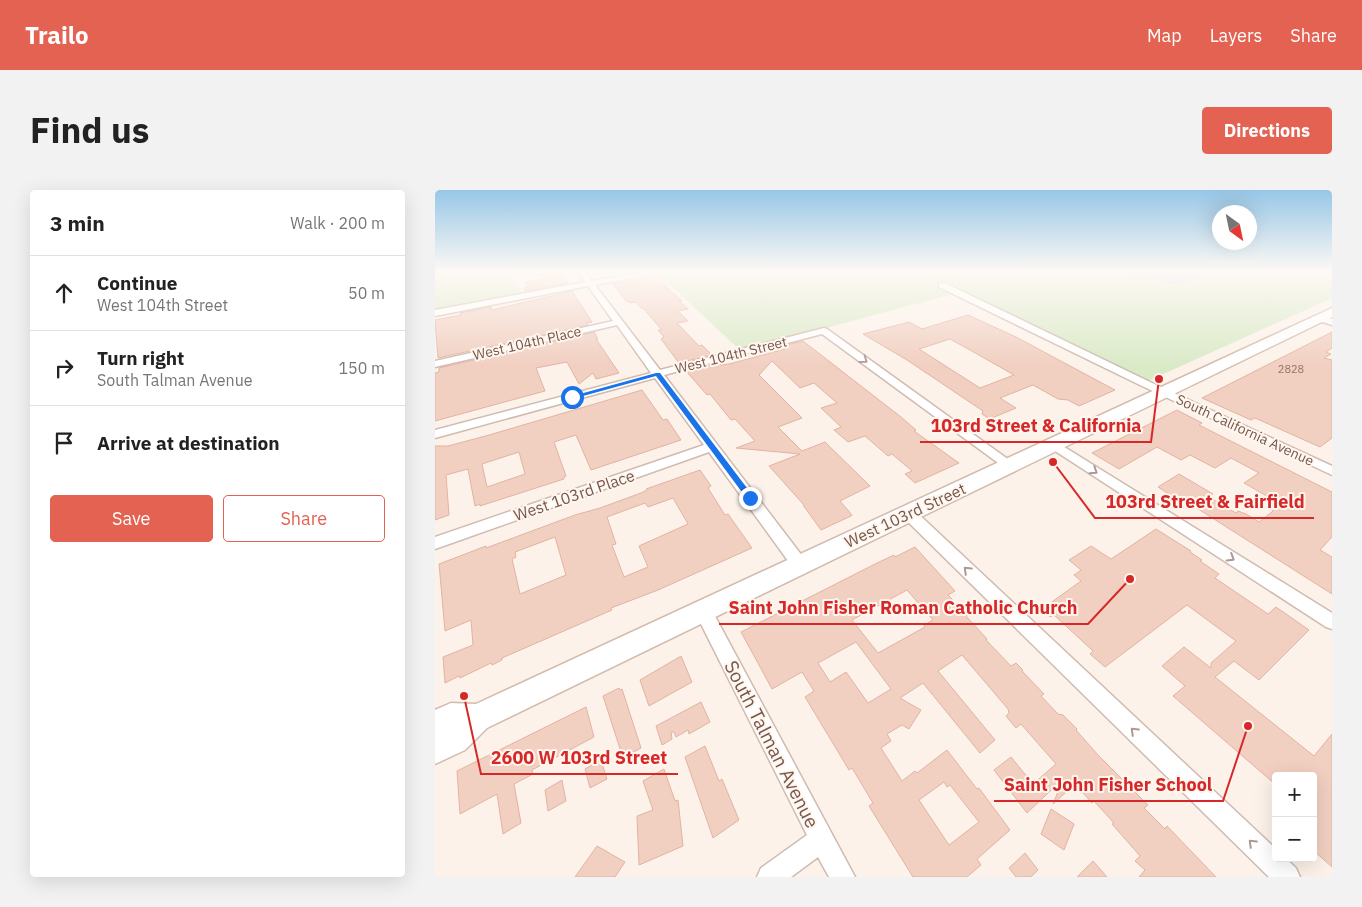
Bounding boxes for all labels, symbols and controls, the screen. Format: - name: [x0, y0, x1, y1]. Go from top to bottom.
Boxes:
- text: Trailo: [25, 19, 89, 51]
- text: Map: [1147, 24, 1182, 47]
- text: Layers: [1210, 24, 1262, 47]
- text: Share: [1290, 24, 1337, 47]
- text: Find us: [30, 107, 149, 153]
- button: Directions: [1202, 107, 1332, 154]
- north arrow: [1212, 205, 1257, 250]
- text: 3 min: [50, 209, 105, 237]
- text: Walk · 200 m: [290, 213, 385, 233]
- text: Continue: [97, 271, 177, 295]
- icon: ahead: [50, 279, 78, 307]
- text: 50 m: [348, 283, 385, 303]
- text: West 104th Street: [97, 295, 228, 315]
- street label: West 104th Place: [471, 322, 583, 364]
- street label: West 104th Street: [673, 332, 789, 378]
- text: Turn right: [97, 346, 184, 370]
- icon: right: [50, 354, 78, 382]
- one-way arrow: [858, 354, 868, 363]
- text: 150 m: [338, 358, 385, 378]
- house number: 2828: [1278, 362, 1304, 376]
- text: South Talman Avenue: [97, 370, 253, 390]
- route start: [561, 386, 584, 409]
- street label: South California Avenue: [1173, 390, 1317, 470]
- callout: 103rd Street & California: [920, 409, 1151, 442]
- text: 103rd Street & California: [930, 414, 1142, 437]
- icon: arrive: [50, 429, 78, 457]
- text: Arrive at destination: [97, 431, 280, 455]
- one-way arrow: [1089, 464, 1098, 474]
- street label: West 103rd Place: [511, 465, 637, 525]
- street label: West 103rd Street: [841, 478, 969, 552]
- callout: 103rd Street & Fairfield: [1095, 485, 1314, 518]
- route end: [739, 487, 762, 510]
- text: 103rd Street & Fairfield: [1105, 490, 1305, 513]
- button: Save: [50, 495, 213, 542]
- button: Share: [223, 495, 385, 542]
- one-way arrow: [1226, 551, 1235, 561]
- one-way arrow: [963, 567, 972, 576]
- callout: Saint John Fisher Roman Catholic Church: [719, 591, 1088, 624]
- text: Saint John Fisher Roman Catholic Church: [728, 596, 1078, 619]
- street label: South Talman Avenue: [719, 656, 825, 832]
- one-way arrow: [1131, 728, 1140, 737]
- callout: 2600 W 103rd Street: [481, 741, 678, 774]
- text: 2600 W 103rd Street: [491, 746, 667, 769]
- callout: Saint John Fisher School: [994, 768, 1223, 801]
- map controls: [1272, 772, 1317, 862]
- button: +: [1272, 772, 1317, 817]
- text: Saint John Fisher School: [1004, 773, 1213, 796]
- button: −: [1272, 817, 1317, 862]
- one-way arrow: [1248, 840, 1257, 849]

